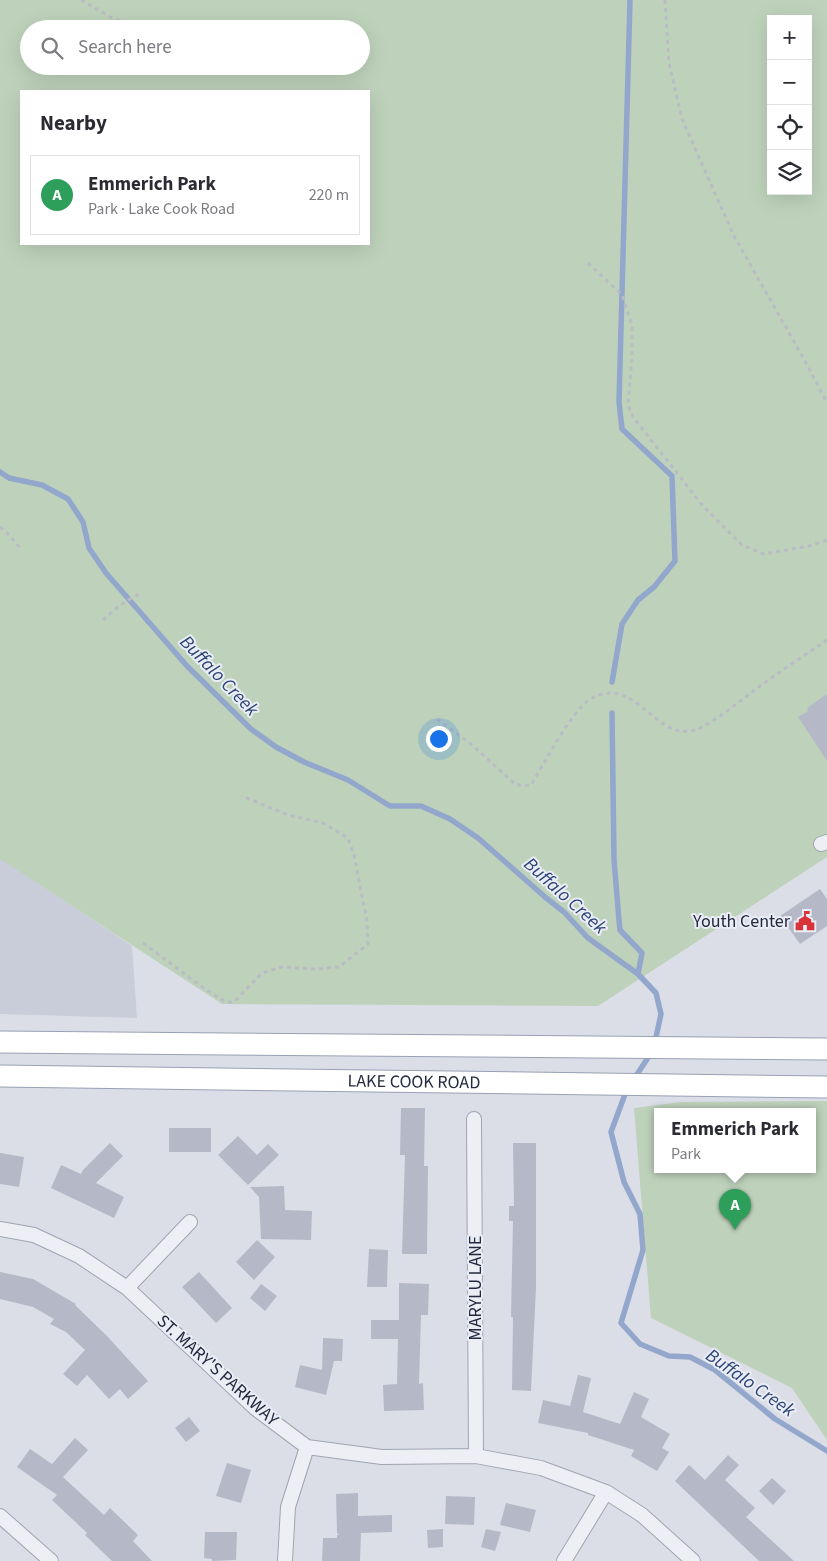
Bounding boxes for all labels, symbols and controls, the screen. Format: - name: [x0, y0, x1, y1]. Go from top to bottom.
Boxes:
- map controls: [767, 15, 812, 195]
- button: +: [767, 15, 812, 60]
- search box: [20, 20, 370, 75]
- icon: search: [38, 34, 66, 62]
- text: Search here: [78, 34, 172, 61]
- button: −: [767, 60, 812, 105]
- button: locate: [767, 105, 812, 150]
- text: Nearby: [40, 108, 107, 138]
- button: layers: [767, 150, 812, 195]
- text: Emmerich Park: [88, 171, 216, 198]
- text: A: [52, 184, 62, 206]
- text: 220 m: [309, 184, 349, 206]
- text: Park · Lake Cook Road: [88, 198, 235, 220]
- water label: Buffalo Creek: [173, 629, 265, 723]
- your location: [426, 726, 452, 752]
- water label: Buffalo Creek: [518, 851, 613, 941]
- place label: Youth Center: [692, 909, 791, 934]
- public building icon: Youth Center: [794, 910, 816, 932]
- street label: LAKE COOK ROAD: [347, 1069, 480, 1095]
- popup: [654, 1108, 816, 1173]
- text: Emmerich Park: [671, 1116, 799, 1143]
- text: Park: [671, 1143, 701, 1165]
- pin: A: [719, 1189, 751, 1230]
- street label: MARYLU LANE: [463, 1236, 488, 1340]
- street label: ST. MARY'S PARKWAY: [151, 1309, 284, 1432]
- water label: Buffalo Creek: [700, 1342, 801, 1425]

